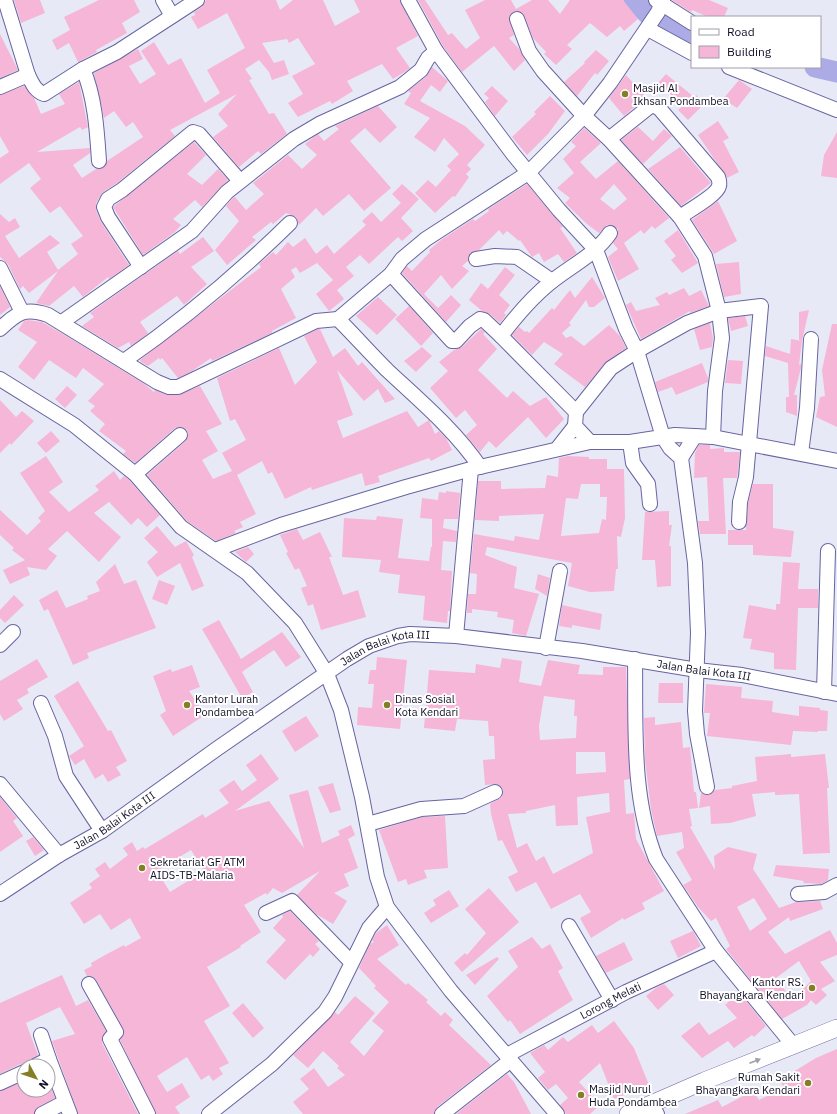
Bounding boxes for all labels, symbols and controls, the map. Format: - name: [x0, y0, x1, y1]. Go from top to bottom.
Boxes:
- legend: [691, 16, 821, 68]
- text: Road: [727, 24, 755, 39]
- text: Building: [727, 44, 772, 59]
- place label: Masjid Al Ikhsan Pondambea: [633, 81, 729, 108]
- marker: Masjid Al Ikhsan Pondambea: [620, 89, 630, 99]
- street label: Jalan Balai Kota III: [337, 627, 430, 669]
- street label: Jalan Balai Kota III: [656, 656, 752, 684]
- place label: Kantor Lurah Pondambea: [195, 692, 258, 719]
- place label: Dinas Sosial Kota Kendari: [395, 692, 458, 719]
- marker: Kantor Lurah Pondambea: [182, 700, 192, 710]
- marker: Dinas Sosial Kota Kendari: [382, 700, 392, 710]
- street label: Jalan Balai Kota III: [71, 788, 158, 852]
- place label: Sekretariat GF ATM AIDS-TB-Malaria: [150, 855, 245, 882]
- marker: Sekretariat GF ATM AIDS-TB-Malaria: [137, 863, 147, 873]
- place label: Kantor RS. Bhayangkara Kendari: [699, 975, 804, 1002]
- street label: Lorong Melati: [578, 979, 643, 1022]
- marker: Kantor RS. Bhayangkara Kendari: [807, 983, 817, 993]
- north arrow: [16, 1058, 56, 1098]
- one-way arrow: [749, 1058, 761, 1064]
- place label: Rumah Sakit Bhayangkara Kendari: [695, 1070, 800, 1097]
- text: N: [36, 1077, 52, 1092]
- marker: Rumah Sakit Bhayangkara Kendari: [803, 1078, 813, 1088]
- place label: Masjid Nurul Huda Pondambea: [589, 1082, 677, 1109]
- marker: Masjid Nurul Huda Pondambea: [576, 1090, 586, 1100]

